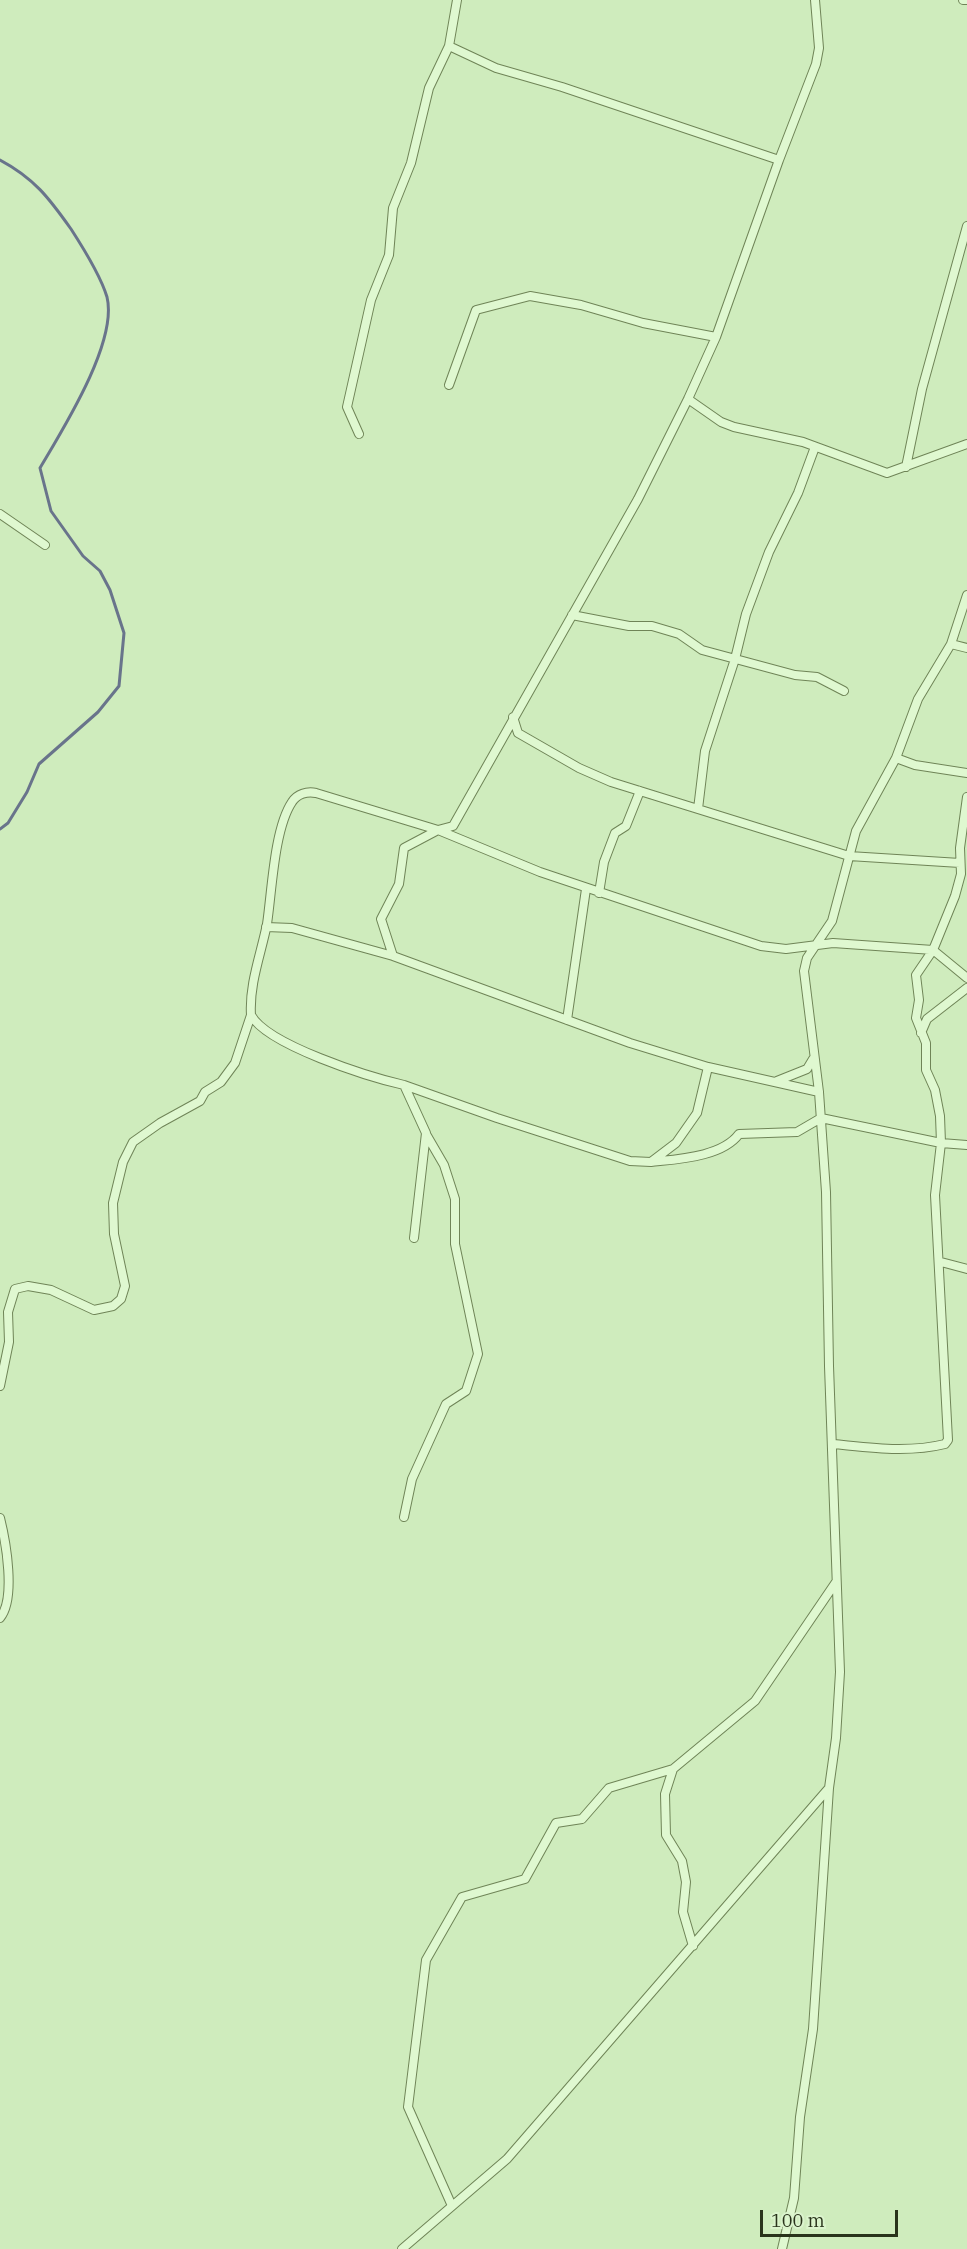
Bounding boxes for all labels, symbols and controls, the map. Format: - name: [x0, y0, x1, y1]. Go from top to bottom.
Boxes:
- scale bar: [763, 2198, 901, 2236]
- text: 100 m: [771, 2209, 825, 2232]

